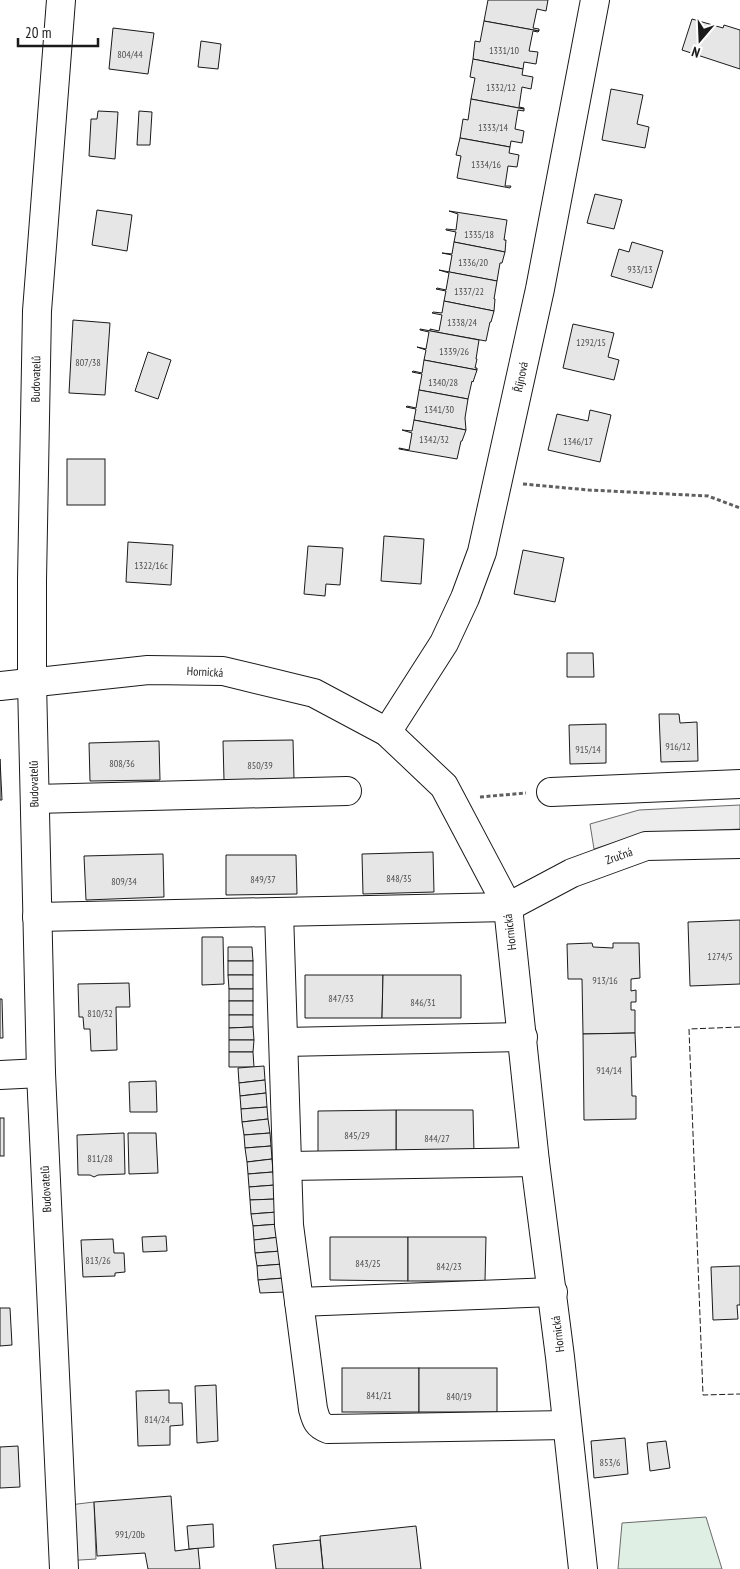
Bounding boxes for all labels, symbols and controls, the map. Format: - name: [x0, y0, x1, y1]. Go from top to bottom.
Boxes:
- scale bar: [18, 15, 98, 47]
- north arrow: [675, 15, 725, 65]
- text: 20 m: [25, 23, 51, 42]
- text: N: [689, 43, 702, 62]
- house number: 1331/10: [489, 44, 519, 57]
- house number: 804/44: [117, 48, 143, 61]
- house number: 1332/12: [486, 81, 516, 94]
- house number: 1333/14: [478, 121, 508, 134]
- house number: 1334/16: [471, 158, 501, 171]
- house number: 1335/18: [464, 228, 494, 241]
- house number: 1336/20: [458, 256, 488, 269]
- house number: 933/13: [627, 263, 653, 276]
- house number: 1337/22: [454, 285, 484, 298]
- house number: 1338/24: [447, 316, 477, 329]
- house number: 1292/15: [576, 336, 606, 349]
- house number: 1339/26: [439, 345, 469, 358]
- street label: Budovatelů: [28, 355, 43, 402]
- house number: 807/38: [75, 356, 101, 369]
- street label: Říjnová: [510, 360, 531, 393]
- house number: 1340/28: [428, 376, 458, 389]
- house number: 1341/30: [424, 403, 454, 416]
- house number: 1342/32: [419, 433, 449, 446]
- house number: 1346/17: [563, 435, 593, 448]
- house number: 1322/16c: [134, 559, 168, 572]
- street label: Hornická: [186, 663, 224, 680]
- house number: 916/12: [665, 740, 691, 753]
- house number: 915/14: [575, 743, 601, 756]
- house number: 808/36: [109, 757, 135, 770]
- house number: 850/39: [247, 759, 273, 772]
- street label: Budovatelů: [26, 761, 41, 808]
- street label: Zručná: [603, 844, 635, 867]
- house number: 848/35: [386, 872, 412, 885]
- house number: 849/37: [250, 873, 276, 886]
- house number: 809/34: [111, 875, 137, 888]
- street label: Hornická: [500, 913, 519, 951]
- house number: 1274/5: [707, 950, 733, 963]
- house number: 913/16: [592, 974, 618, 987]
- house number: 847/33: [328, 992, 354, 1005]
- house number: 846/31: [410, 996, 436, 1009]
- house number: 810/32: [87, 1007, 113, 1020]
- house number: 914/14: [596, 1064, 622, 1077]
- house number: 845/29: [344, 1129, 370, 1142]
- house number: 844/27: [424, 1132, 450, 1145]
- house number: 811/28: [87, 1152, 113, 1165]
- street label: Budovatelů: [37, 1165, 54, 1213]
- house number: 813/26: [85, 1254, 111, 1267]
- house number: 843/25: [355, 1257, 381, 1270]
- house number: 842/23: [436, 1260, 462, 1273]
- street label: Hornická: [548, 1315, 567, 1353]
- house number: 841/21: [366, 1389, 392, 1402]
- house number: 840/19: [446, 1390, 472, 1403]
- house number: 814/24: [144, 1413, 170, 1426]
- house number: 853/6: [600, 1456, 621, 1469]
- house number: 991/20b: [115, 1528, 145, 1541]

